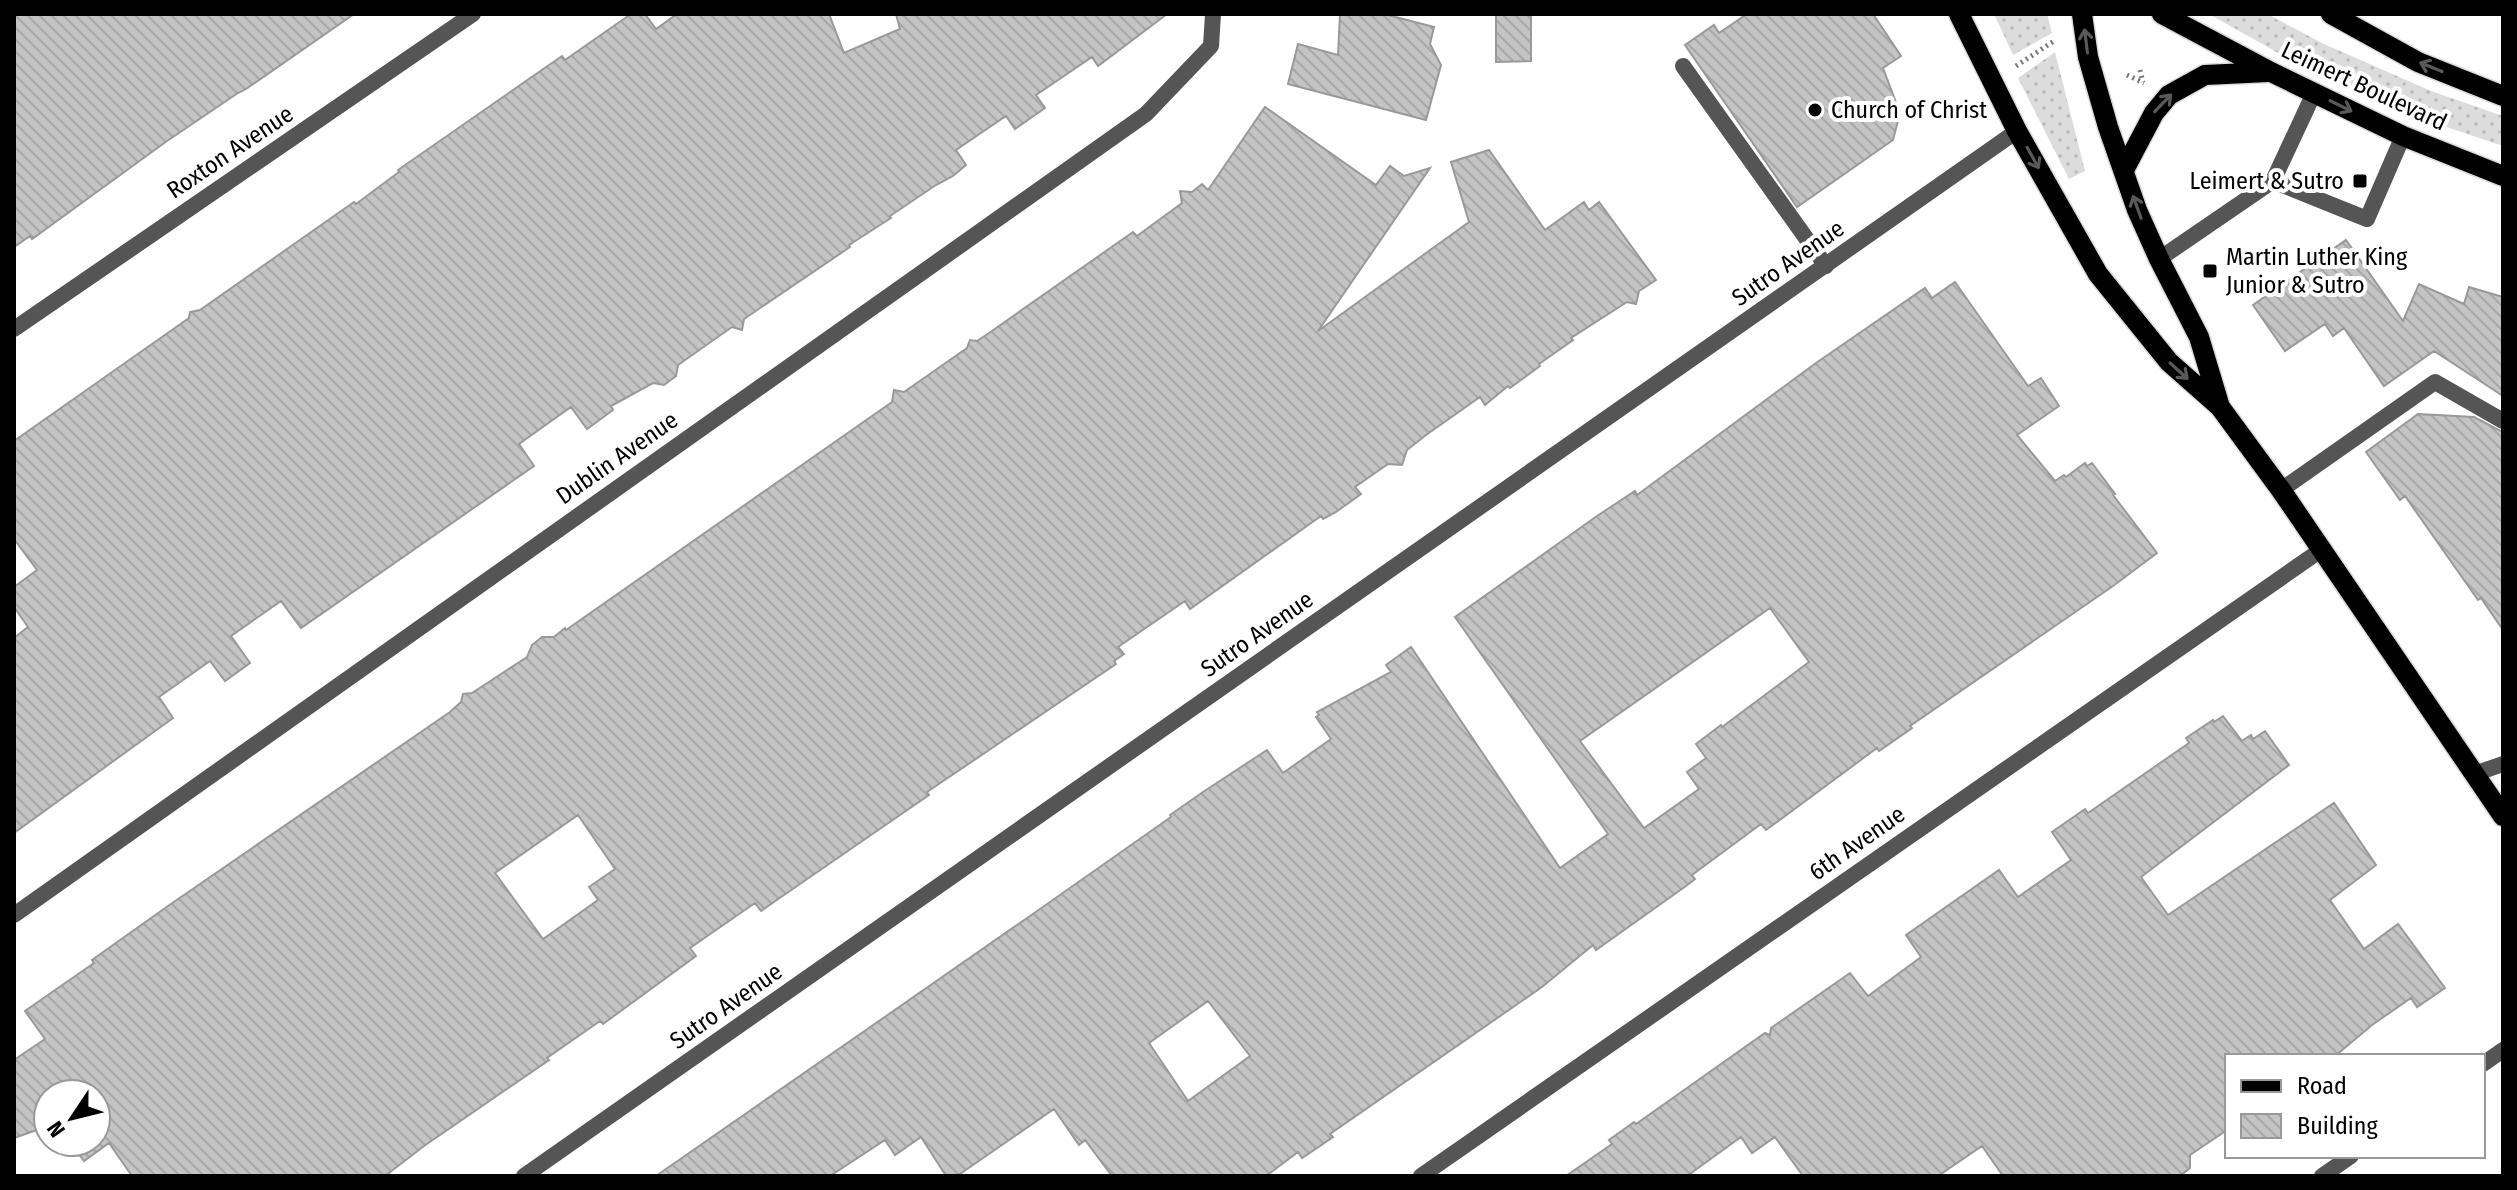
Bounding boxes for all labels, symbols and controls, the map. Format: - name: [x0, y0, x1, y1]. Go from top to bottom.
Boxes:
- one-way arrow: [2078, 29, 2093, 55]
- street label: Leimert Boulevard: [2277, 35, 2451, 137]
- one-way arrow: [2419, 59, 2444, 73]
- one-way arrow: [2154, 93, 2173, 113]
- place label: Church of Christ: [1831, 96, 1987, 124]
- one-way arrow: [2329, 99, 2353, 114]
- street label: Roxton Avenue: [162, 100, 298, 204]
- marker: Church of Christ: [1806, 101, 1824, 119]
- one-way arrow: [2025, 146, 2041, 170]
- place label: Leimert & Sutro: [2190, 167, 2344, 195]
- marker: Leimert & Sutro: [2351, 172, 2369, 190]
- one-way arrow: [2129, 195, 2143, 220]
- street label: Sutro Avenue: [1727, 214, 1849, 312]
- place label: Martin Luther King Junior & Sutro: [2226, 243, 2408, 299]
- marker: Martin Luther King Junior & Sutro: [2201, 262, 2219, 280]
- one-way arrow: [2169, 362, 2189, 380]
- street label: Dublin Avenue: [551, 406, 683, 510]
- street label: Sutro Avenue: [1196, 585, 1318, 683]
- street label: 6th Avenue: [1804, 800, 1910, 886]
- street label: Sutro Avenue: [665, 957, 787, 1055]
- legend: [2225, 1054, 2485, 1158]
- text: Road: [2297, 1072, 2347, 1100]
- north arrow: [32, 1078, 112, 1158]
- text: Building: [2297, 1112, 2379, 1140]
- text: N: [41, 1116, 71, 1142]

